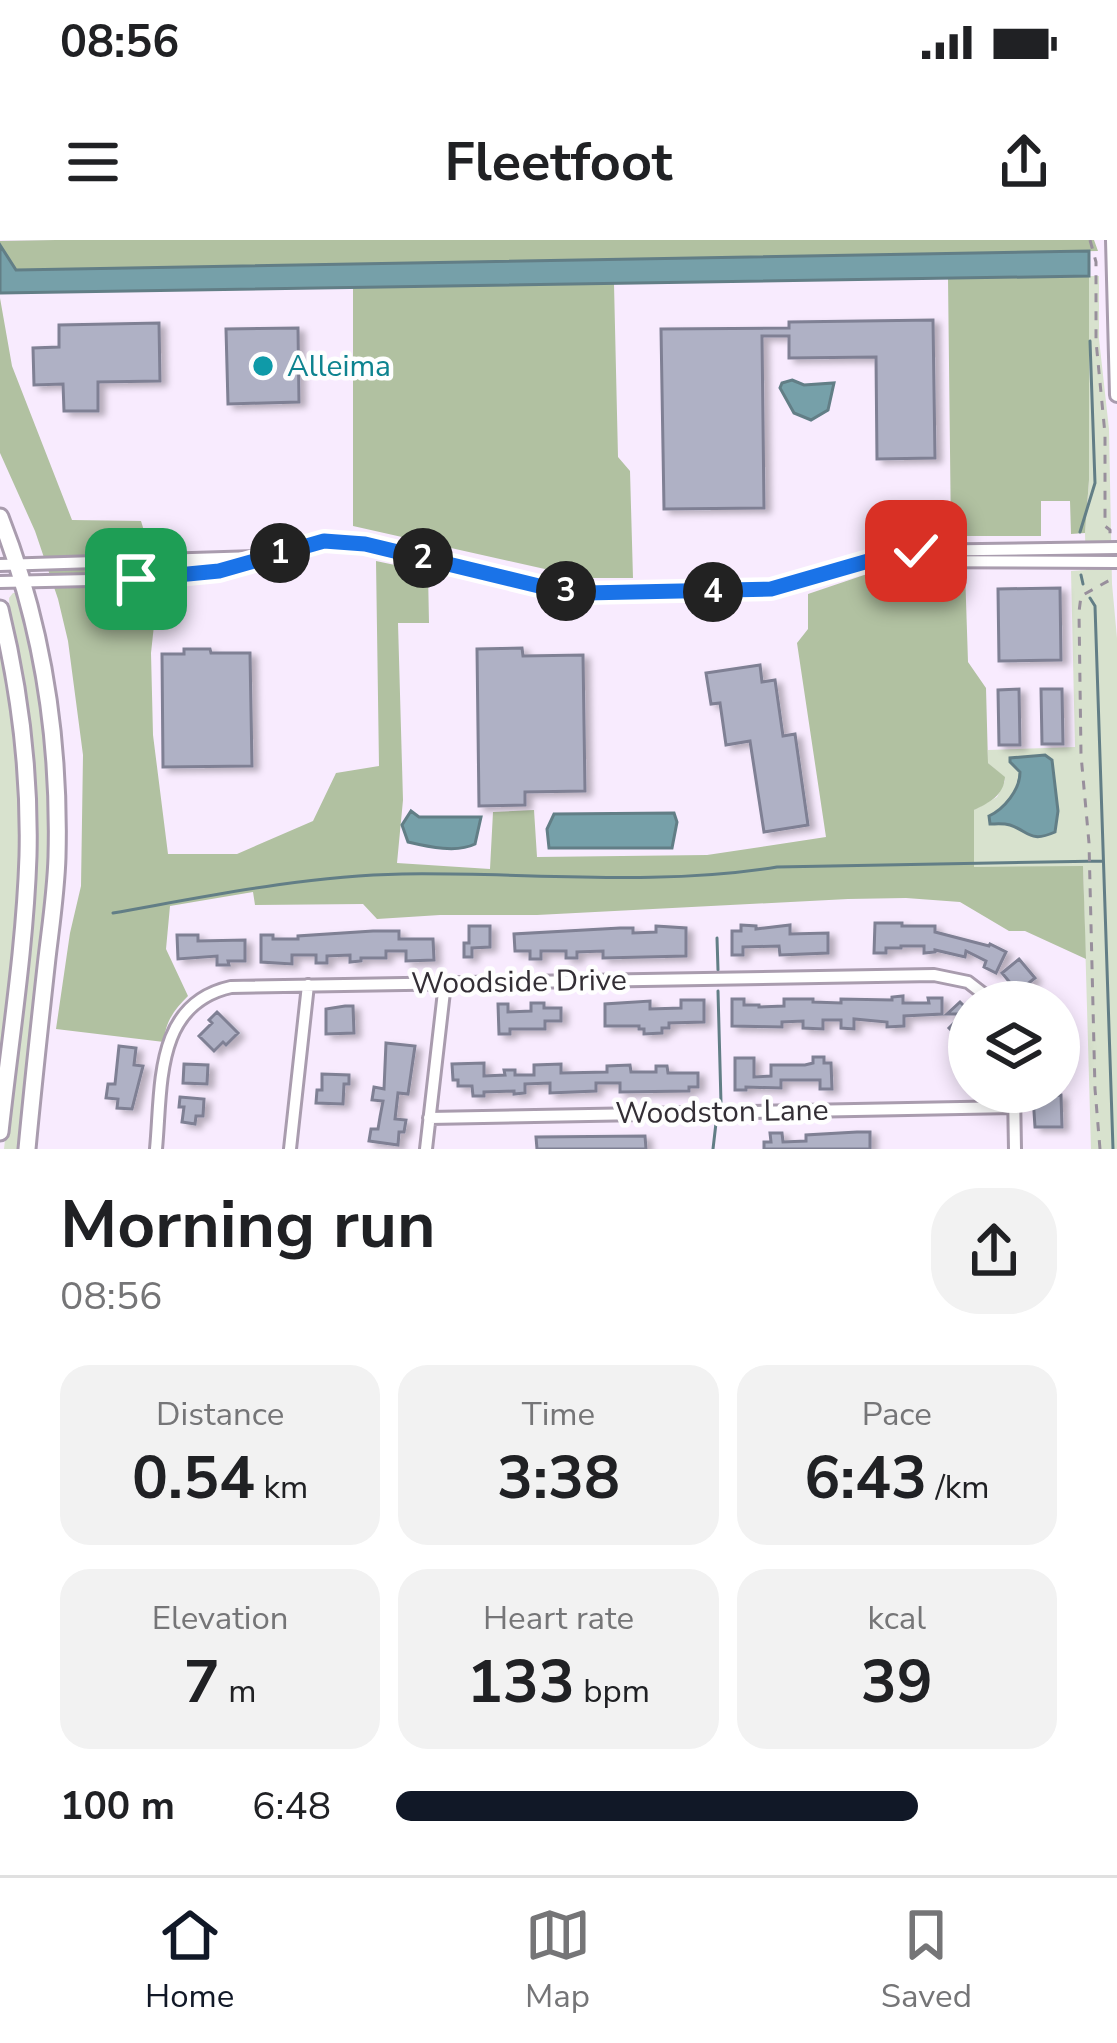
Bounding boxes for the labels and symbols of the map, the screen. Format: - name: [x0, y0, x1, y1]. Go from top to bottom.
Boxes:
- place label: Alleima: [287, 346, 391, 387]
- marker: Alleima: [250, 353, 276, 379]
- pin: [865, 500, 967, 602]
- pin: 1: [250, 523, 310, 583]
- pin: [85, 528, 187, 630]
- pin: 2: [393, 528, 453, 588]
- pin: 3: [536, 561, 596, 621]
- pin: 4: [683, 562, 743, 622]
- street label: Woodside Drive: [411, 960, 627, 1004]
- street label: Woodston Lane: [615, 1090, 829, 1134]

